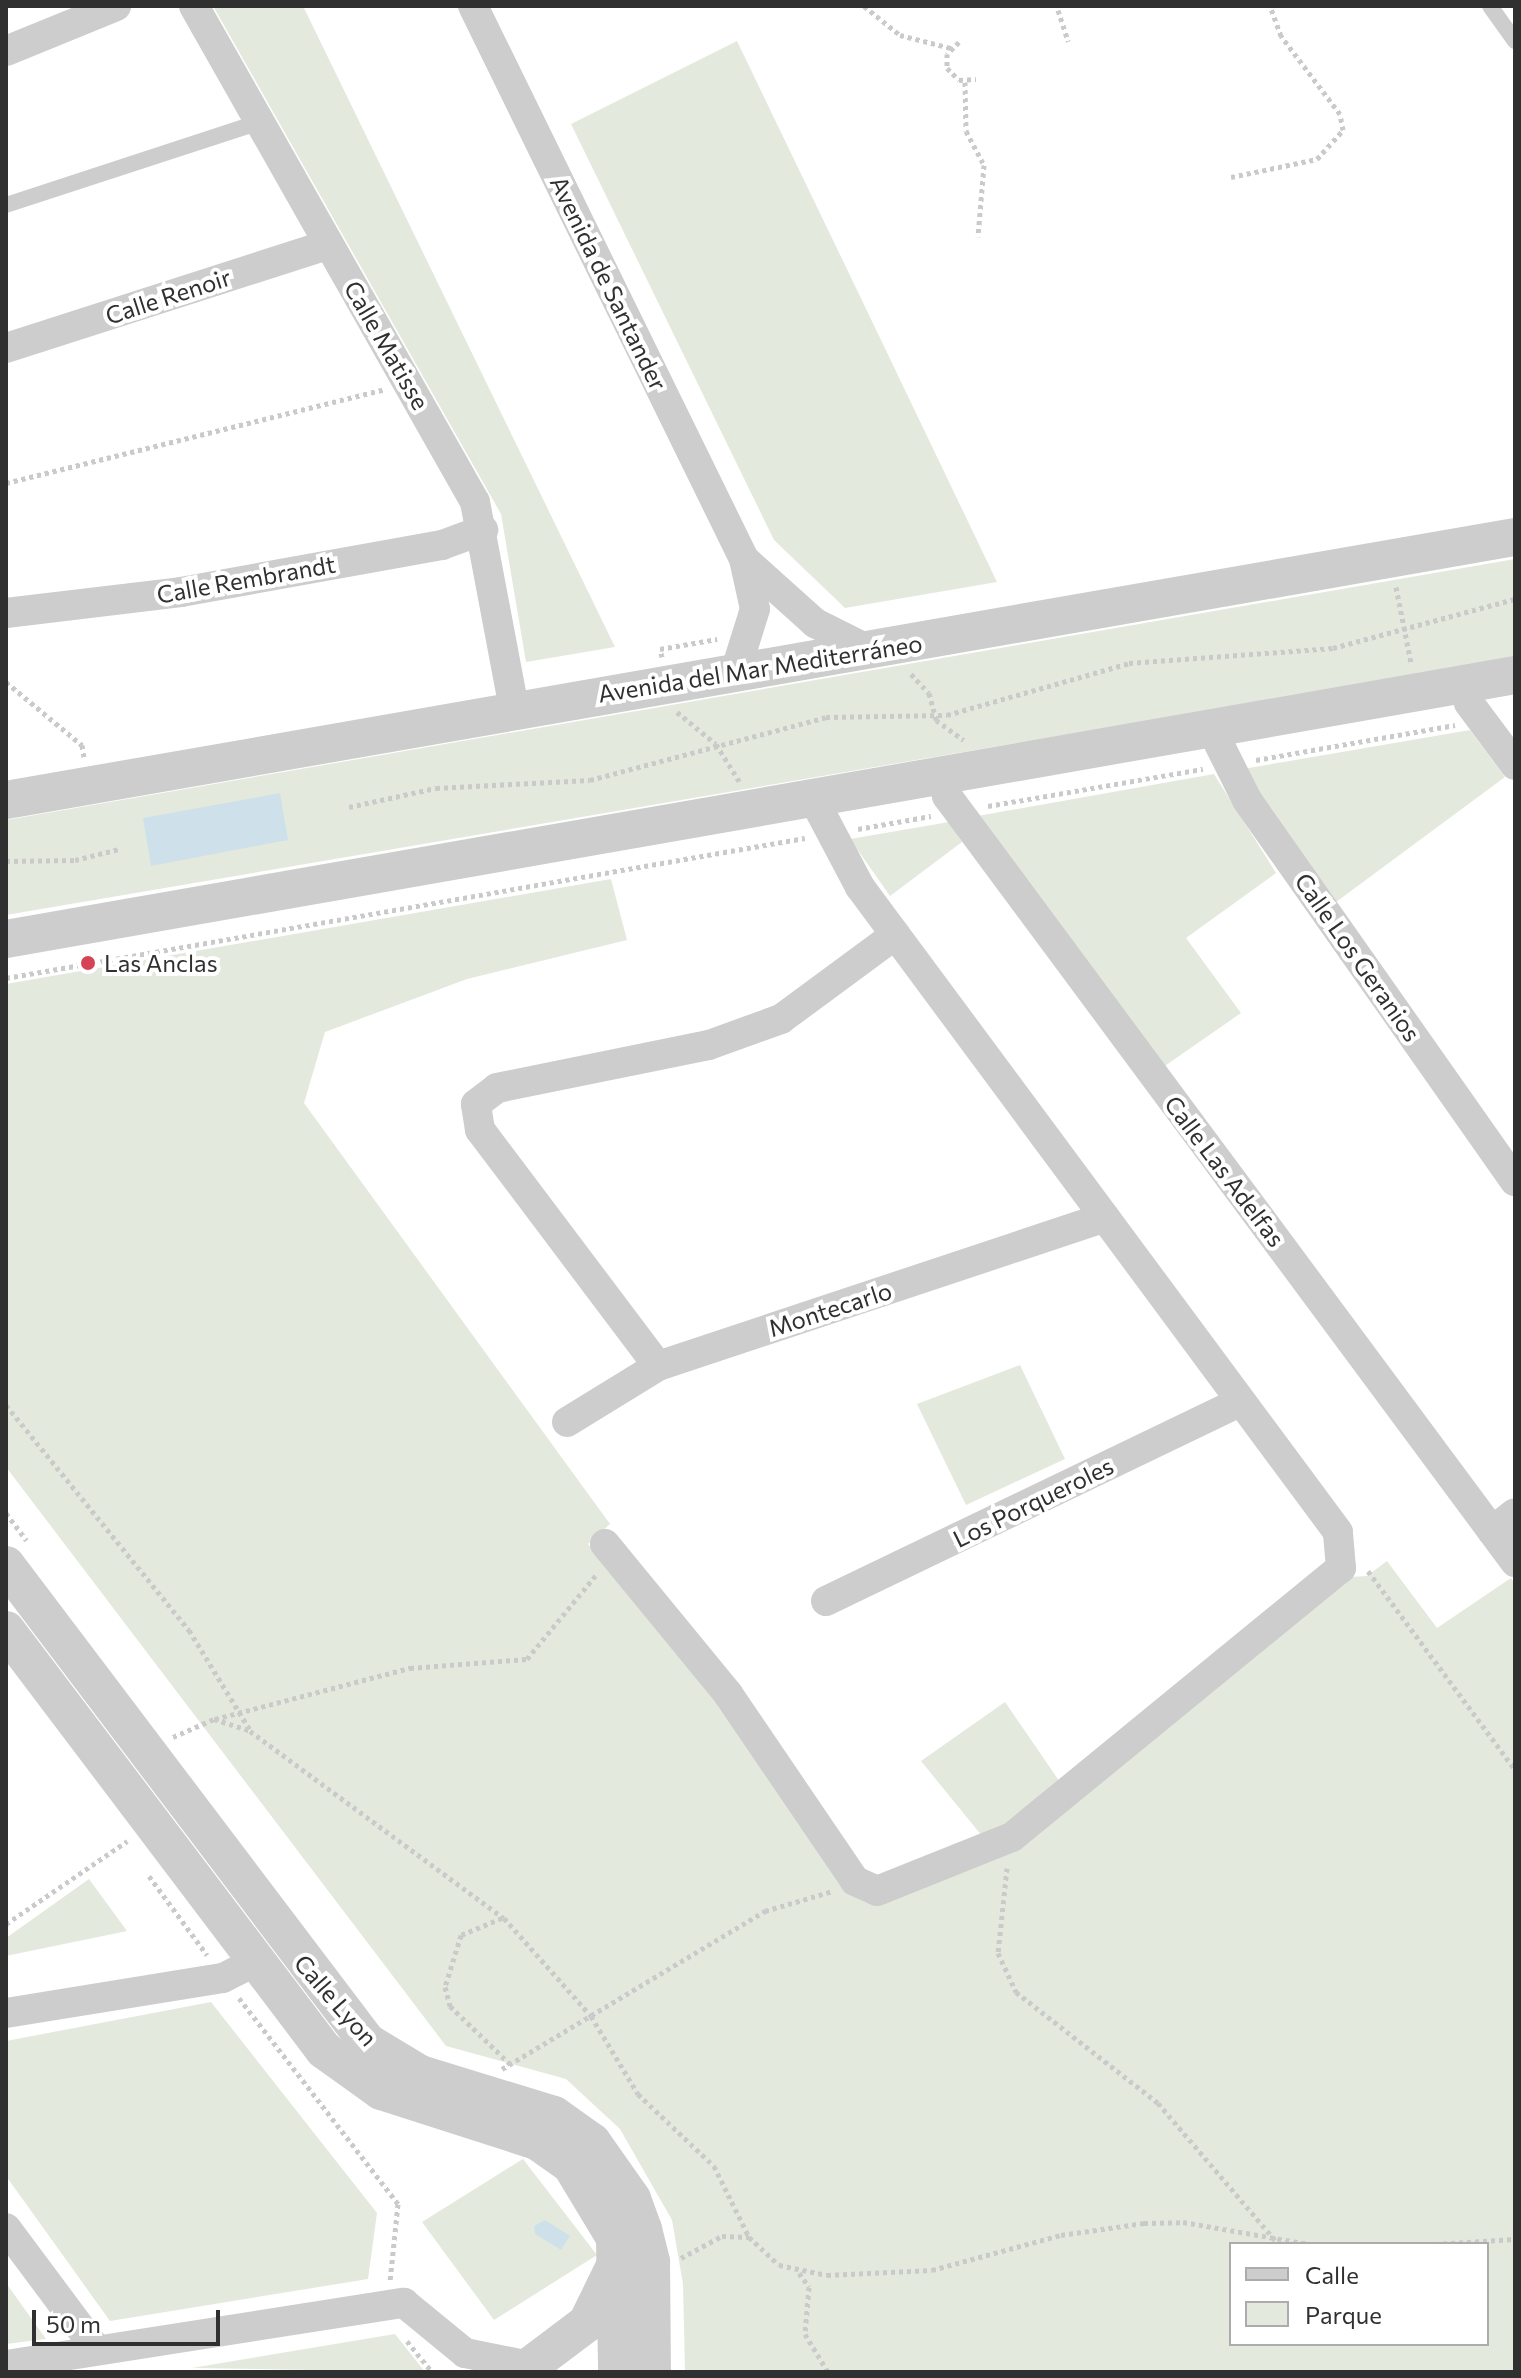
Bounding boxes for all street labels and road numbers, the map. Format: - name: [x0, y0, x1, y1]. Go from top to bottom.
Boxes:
- street label: Avenida de Santander: [545, 171, 673, 395]
- street label: Calle Renoir: [102, 262, 234, 330]
- street label: Calle Matisse: [338, 275, 436, 415]
- street label: Calle Rembrandt: [154, 549, 338, 609]
- street label: Avenida del Mar Mediterráneo: [596, 628, 924, 708]
- street label: Calle Los Geranios: [1289, 867, 1427, 1047]
- street label: Calle Las Adelfas: [1159, 1090, 1291, 1252]
- street label: Montecarlo: [765, 1276, 895, 1342]
- street label: Los Porqueroles: [948, 1451, 1118, 1553]
- street label: Calle Lyon: [289, 1948, 383, 2052]

